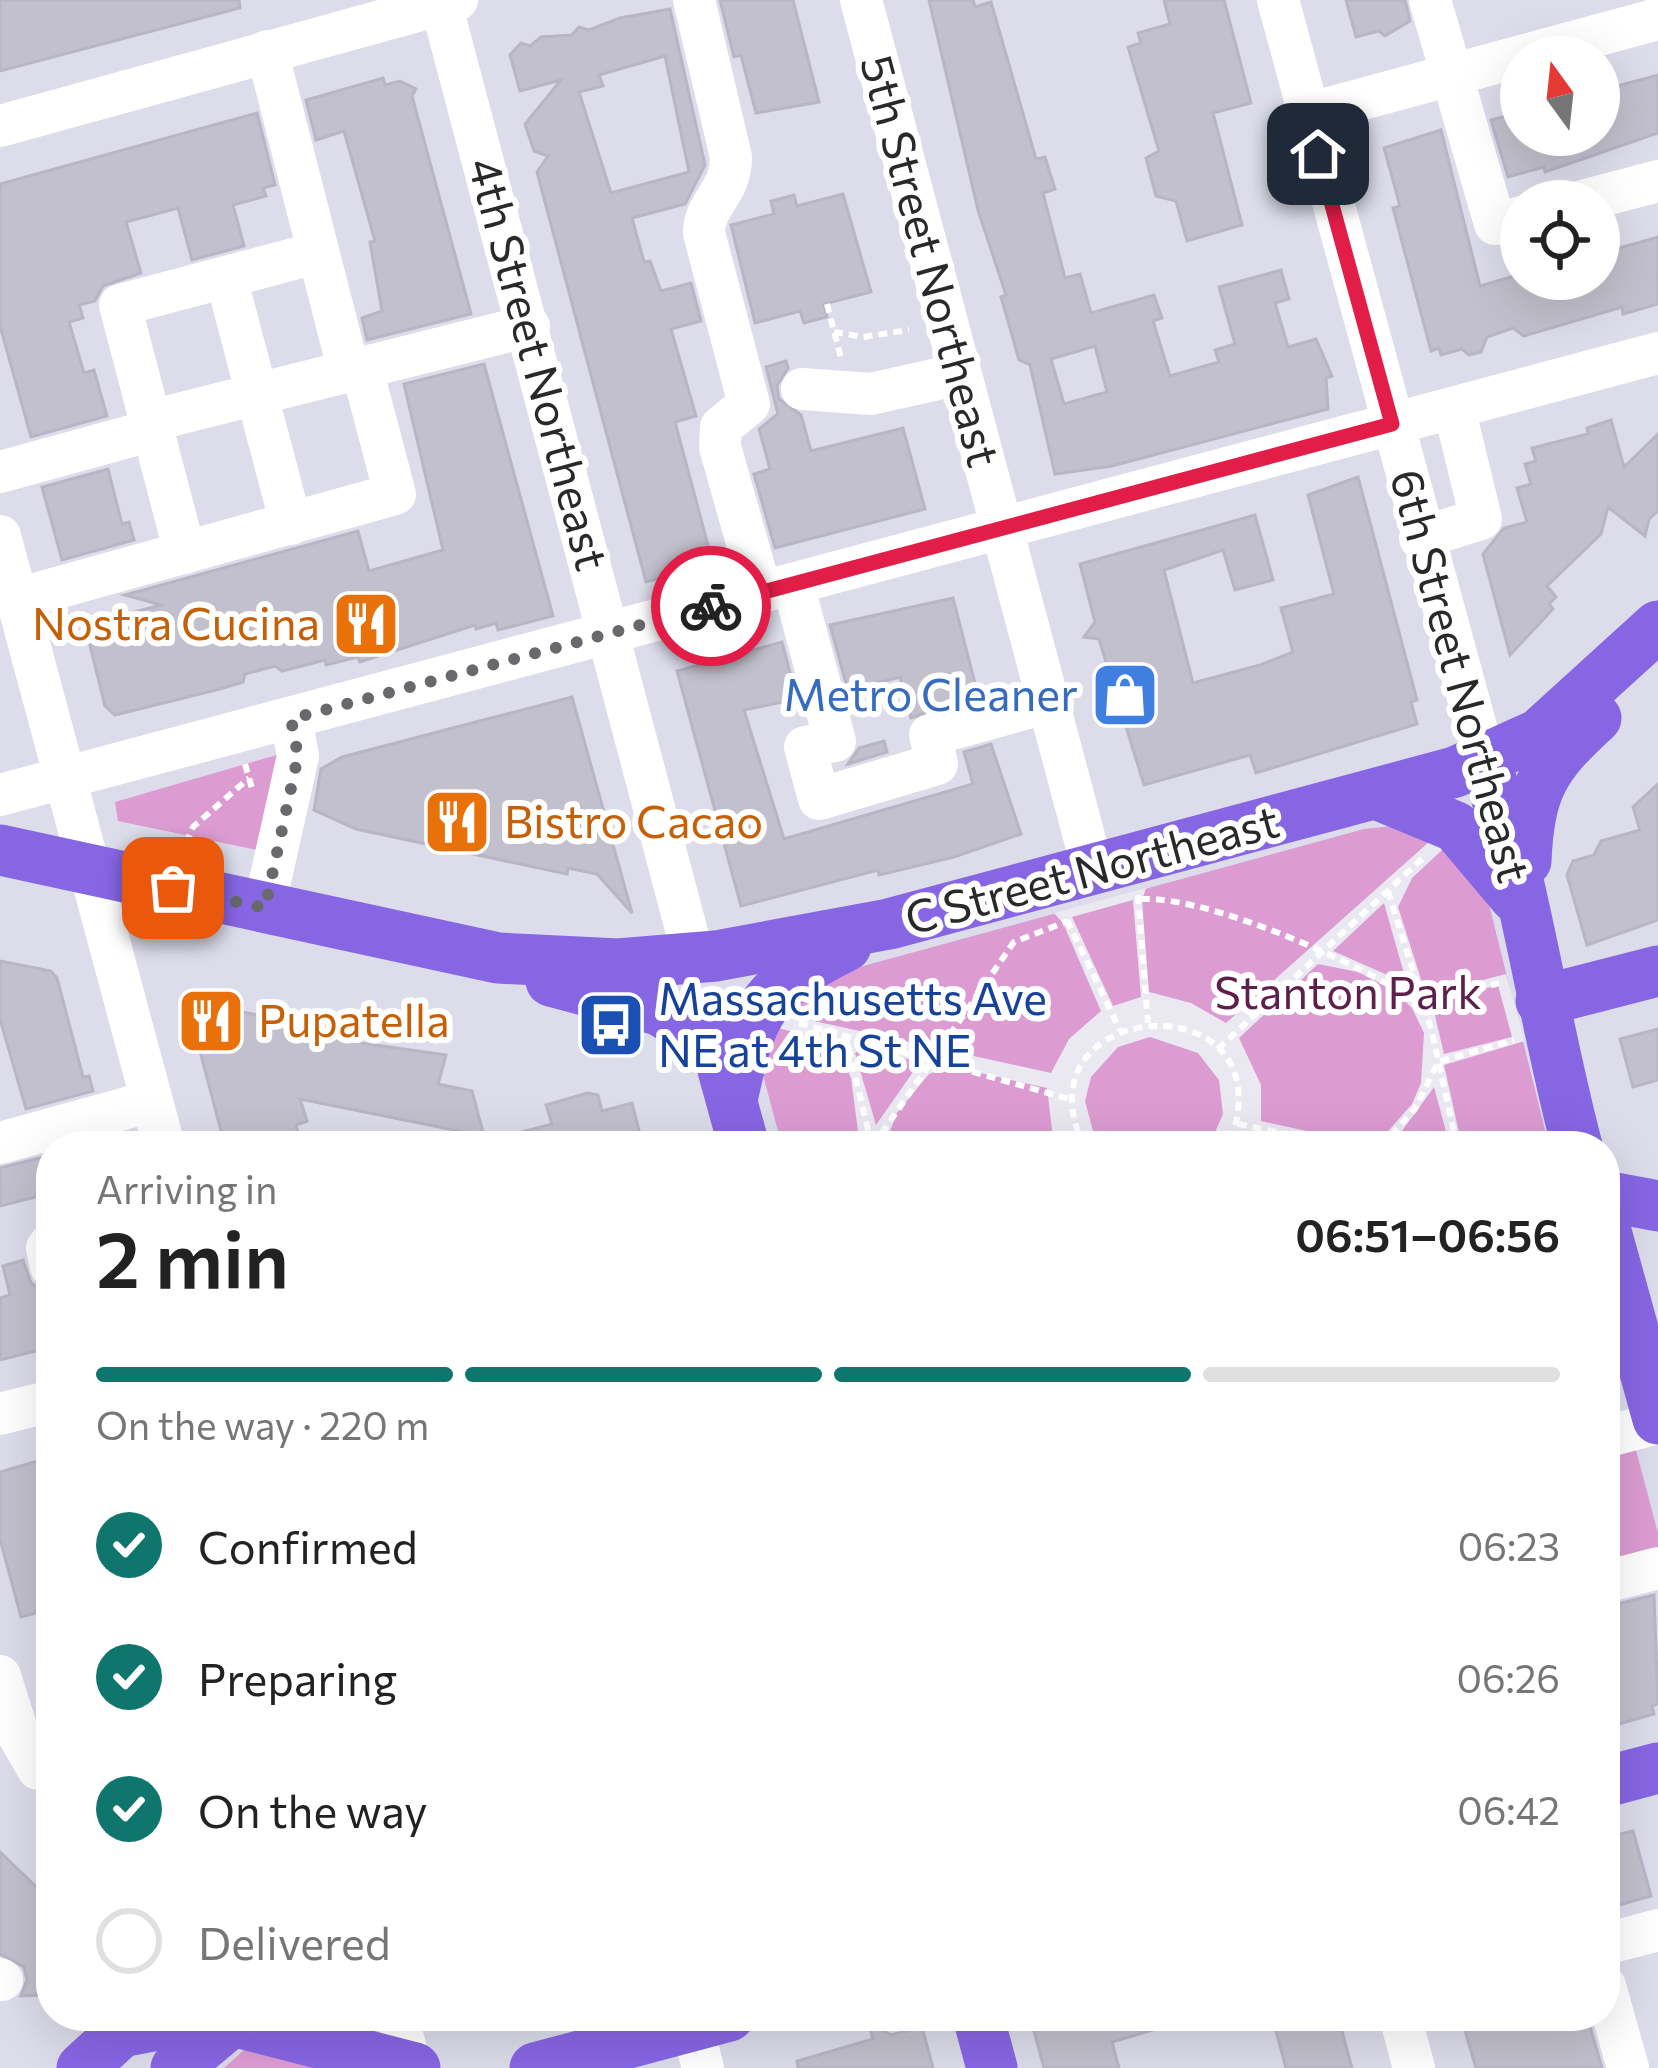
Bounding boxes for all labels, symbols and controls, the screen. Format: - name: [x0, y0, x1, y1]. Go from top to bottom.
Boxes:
- north arrow: [1500, 36, 1620, 156]
- map controls: [1500, 36, 1620, 300]
- street label: 5th Street Northeast: [851, 49, 1014, 472]
- pin: [1267, 103, 1369, 205]
- icon: home: [1285, 121, 1351, 187]
- street label: 4th Street Northeast: [459, 151, 622, 576]
- button: locate: [1500, 180, 1620, 300]
- street label: 6th Street Northeast: [1381, 463, 1544, 888]
- courier: [651, 546, 771, 666]
- icon: bike: [678, 573, 744, 639]
- restaurant icon: Nostra Cucina: [331, 589, 401, 659]
- place label: Nostra Cucina: [32, 594, 320, 649]
- shop icon: Metro Cleaner: [1090, 660, 1160, 730]
- place label: Metro Cleaner: [783, 665, 1078, 720]
- restaurant icon: Bistro Cacao: [422, 787, 492, 857]
- street label: C Street Northeast: [899, 791, 1284, 944]
- place label: Bistro Cacao: [504, 792, 763, 847]
- pin: [122, 837, 224, 939]
- icon: bag: [140, 855, 206, 921]
- park label: Stanton Park: [1214, 963, 1482, 1018]
- place label: Massachusetts Ave NE at 4th St NE: [658, 969, 1047, 1076]
- restaurant icon: Pupatella: [176, 986, 246, 1056]
- bus stop icon: Massachusetts Ave NE at 4th St NE: [576, 990, 646, 1060]
- place label: Pupatella: [258, 991, 450, 1046]
- text: Arriving in: [96, 1164, 277, 1212]
- text: 06:51–06:56: [1295, 1206, 1560, 1261]
- text: 2 min: [96, 1209, 289, 1304]
- text: On the way · 220 m: [96, 1400, 429, 1448]
- icon: check: [96, 1512, 162, 1578]
- text: Confirmed: [198, 1518, 418, 1573]
- text: 06:23: [1458, 1521, 1560, 1569]
- icon: check: [96, 1644, 162, 1710]
- text: Preparing: [198, 1650, 397, 1705]
- text: 06:26: [1456, 1653, 1560, 1701]
- icon: check: [96, 1776, 162, 1842]
- text: On the way: [198, 1782, 428, 1837]
- text: 06:42: [1457, 1785, 1560, 1833]
- text: Delivered: [198, 1914, 391, 1969]

